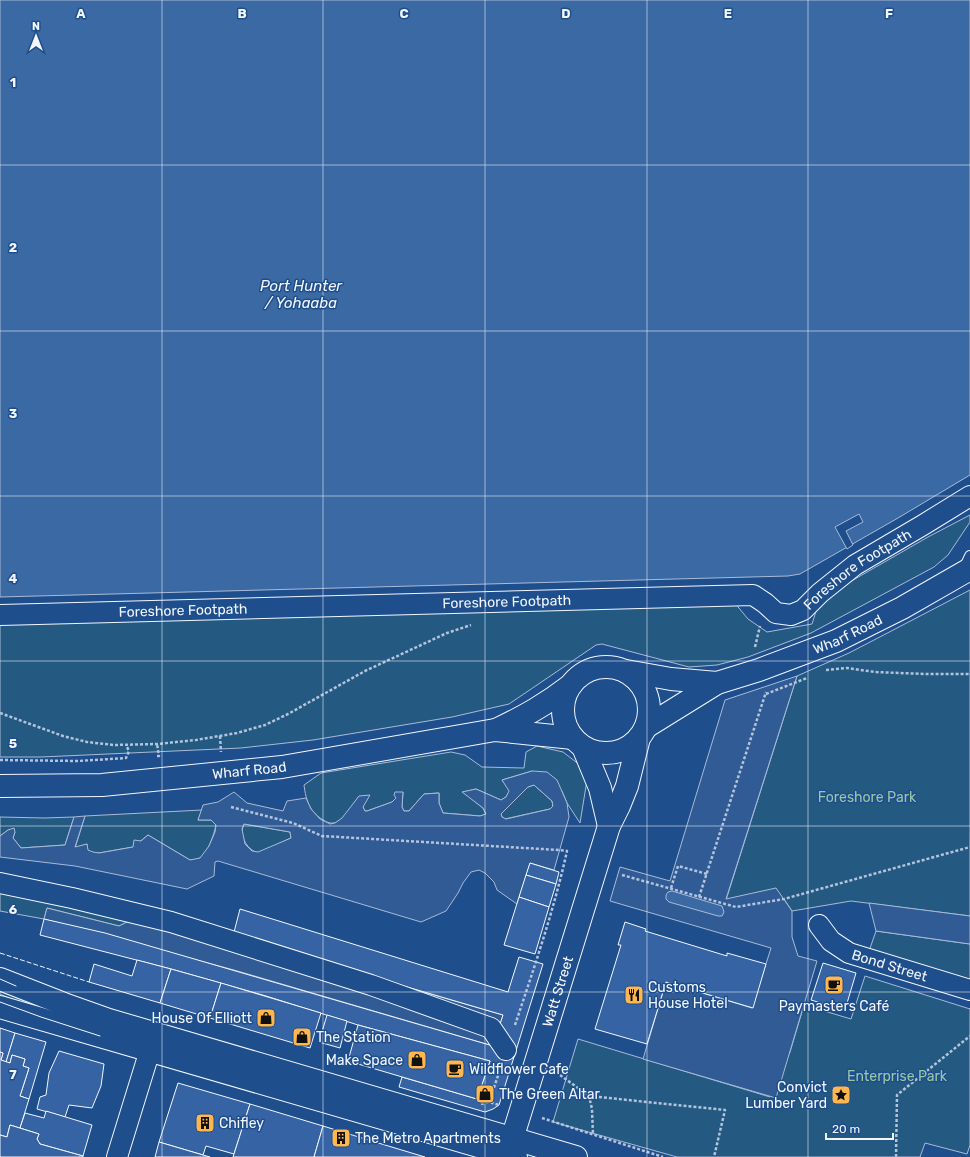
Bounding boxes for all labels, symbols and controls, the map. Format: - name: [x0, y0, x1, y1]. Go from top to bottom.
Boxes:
- text: A: [76, 6, 86, 21]
- text: B: [237, 6, 247, 21]
- text: C: [399, 6, 409, 21]
- text: D: [561, 6, 571, 21]
- text: E: [724, 6, 732, 21]
- text: F: [885, 6, 893, 21]
- north arrow: [16, 16, 56, 56]
- text: N: [32, 20, 40, 33]
- text: 1: [10, 75, 16, 90]
- text: 2: [9, 240, 17, 255]
- water label: Port Hunter / Yohaaba: [260, 277, 343, 312]
- text: 3: [9, 406, 18, 421]
- street label: Foreshore Footpath: [800, 525, 914, 613]
- text: 4: [9, 571, 18, 586]
- street label: Foreshore Footpath: [442, 591, 571, 612]
- street label: Foreshore Footpath: [118, 600, 248, 620]
- street label: Wharf Road: [810, 611, 885, 657]
- text: 5: [9, 736, 17, 751]
- street label: Wharf Road: [211, 758, 288, 782]
- park label: Foreshore Park: [818, 789, 917, 806]
- text: 6: [9, 902, 18, 917]
- street label: Bond Street: [850, 946, 930, 985]
- street label: Watt Street: [539, 953, 577, 1029]
- cafe icon: Paymasters Café: [823, 974, 845, 996]
- place label: Customs House Hotel: [648, 979, 728, 1012]
- restaurant icon: Customs House Hotel: [623, 984, 645, 1006]
- place label: Paymasters Café: [779, 998, 890, 1015]
- shop icon: House Of Elliott: [255, 1007, 277, 1029]
- place label: House Of Elliott: [152, 1010, 253, 1027]
- shop icon: The Station: [291, 1026, 313, 1048]
- place label: The Station: [316, 1029, 391, 1046]
- shop icon: Make Space: [406, 1049, 428, 1071]
- place label: Make Space: [326, 1052, 403, 1069]
- cafe icon: Wildflower Cafe: [444, 1058, 466, 1080]
- place label: Wildflower Cafe: [469, 1061, 569, 1078]
- text: 7: [9, 1067, 17, 1082]
- park label: Enterprise Park: [847, 1068, 948, 1085]
- place label: Convict Lumber Yard: [745, 1079, 828, 1112]
- shop icon: The Green Altar: [474, 1083, 496, 1105]
- place icon: Convict Lumber Yard: [830, 1084, 852, 1106]
- place label: The Green Altar: [499, 1086, 601, 1103]
- building icon: Chifley: [194, 1112, 216, 1134]
- place label: Chifley: [219, 1115, 264, 1132]
- scale bar: [826, 1115, 893, 1141]
- text: 20 m: [832, 1122, 860, 1136]
- building icon: The Metro Apartments: [330, 1127, 352, 1149]
- place label: The Metro Apartments: [355, 1130, 501, 1147]

